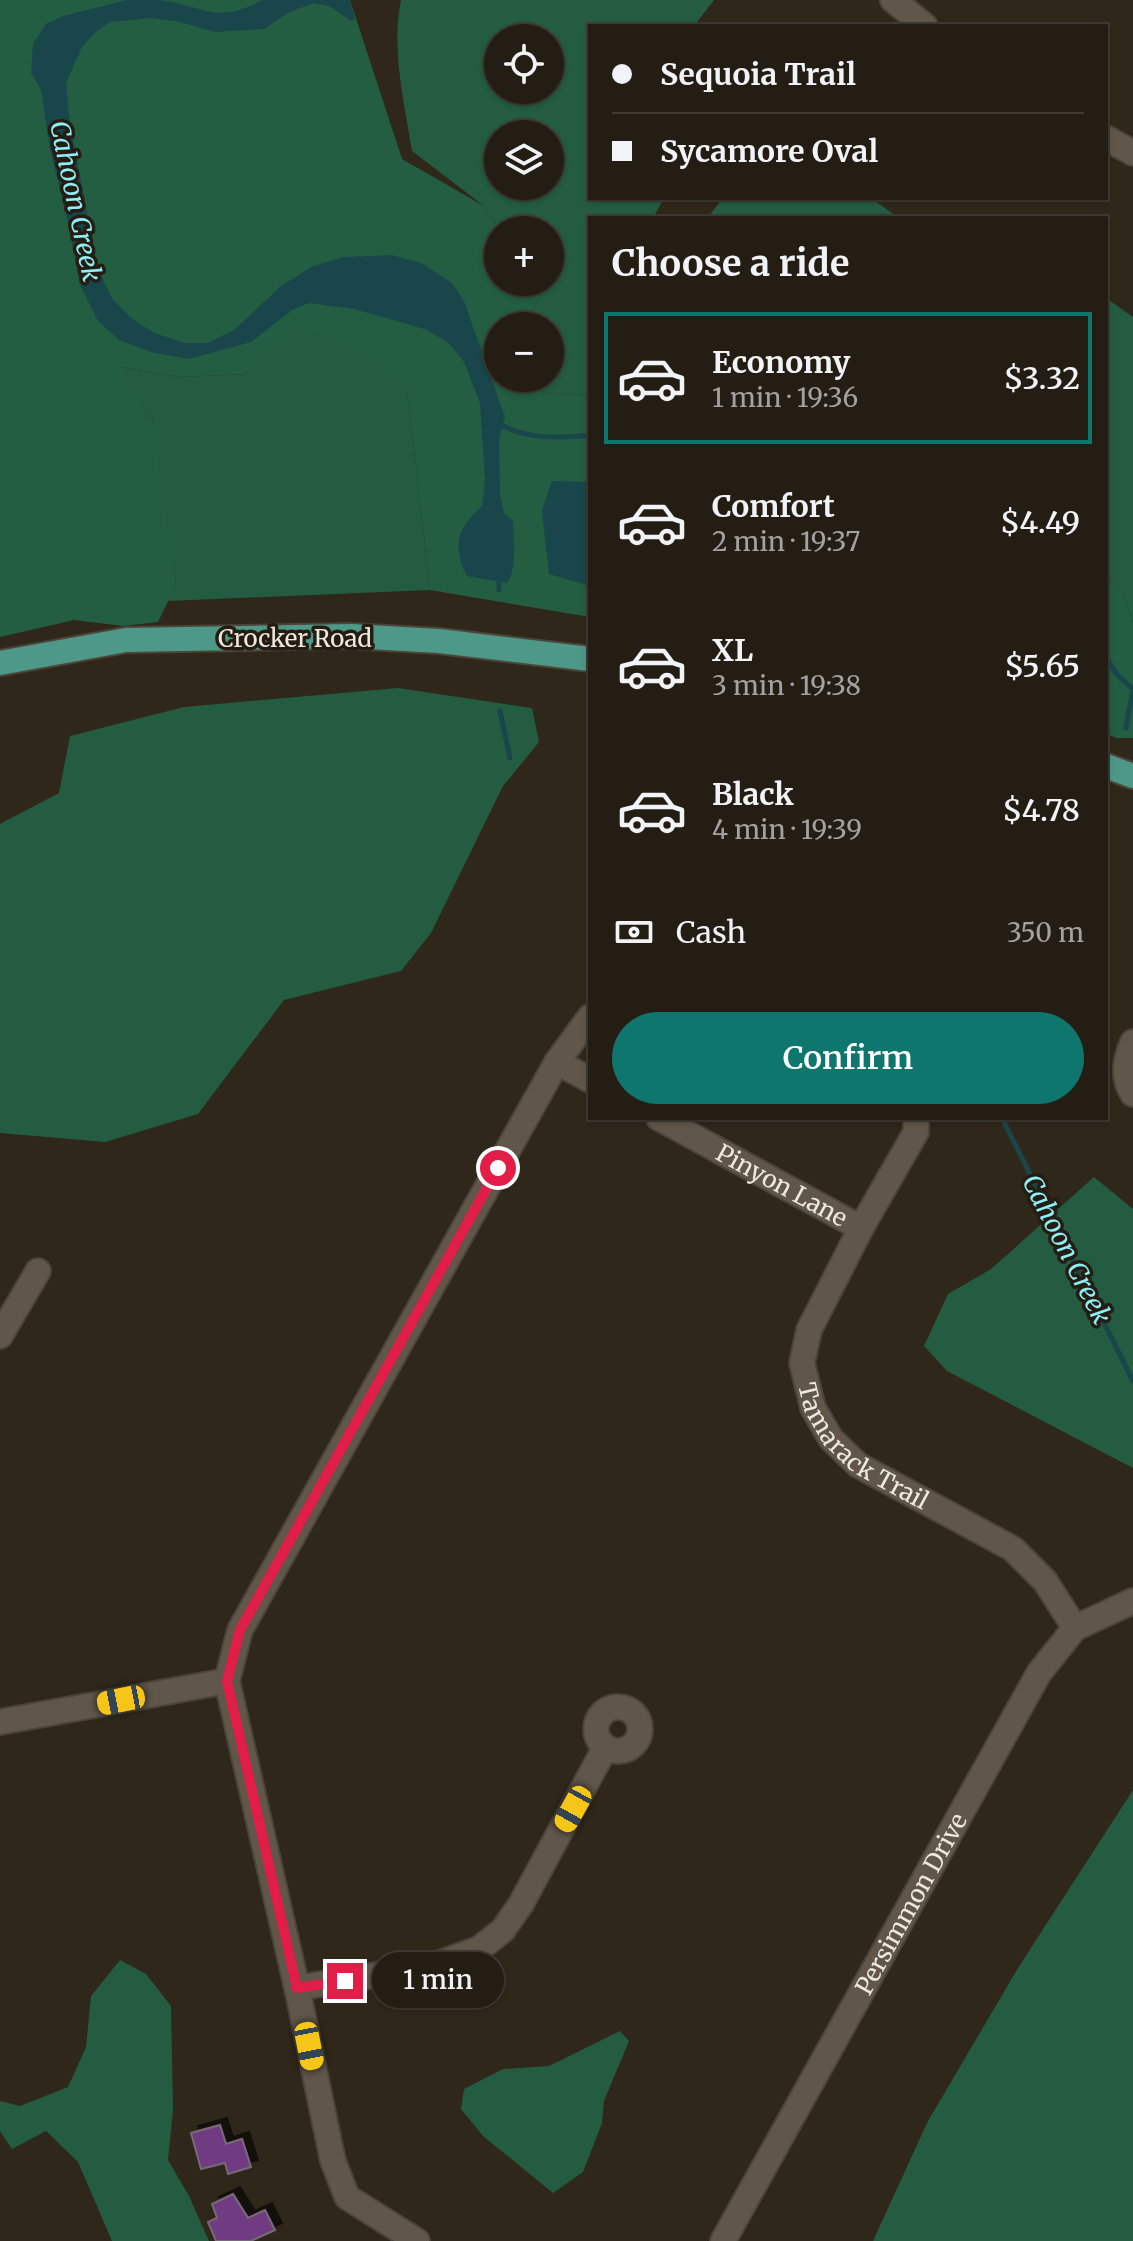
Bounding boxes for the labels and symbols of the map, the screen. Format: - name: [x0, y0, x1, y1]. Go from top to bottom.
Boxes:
- water label: Cahoon Creek: [43, 118, 109, 284]
- street label: Crocker Road: [218, 623, 372, 654]
- street label: Pinyon Lane: [711, 1137, 853, 1233]
- route start: [480, 1150, 516, 1186]
- water label: Cahoon Creek: [1015, 1169, 1119, 1329]
- street label: Tamarack Trail: [792, 1379, 934, 1516]
- car: [95, 1684, 147, 1716]
- car: [551, 1782, 595, 1836]
- street label: Persimmon Drive: [848, 1807, 974, 2000]
- callout: 1 min: [373, 1953, 505, 2009]
- route end: [327, 1963, 363, 1999]
- car: [293, 2020, 325, 2072]

